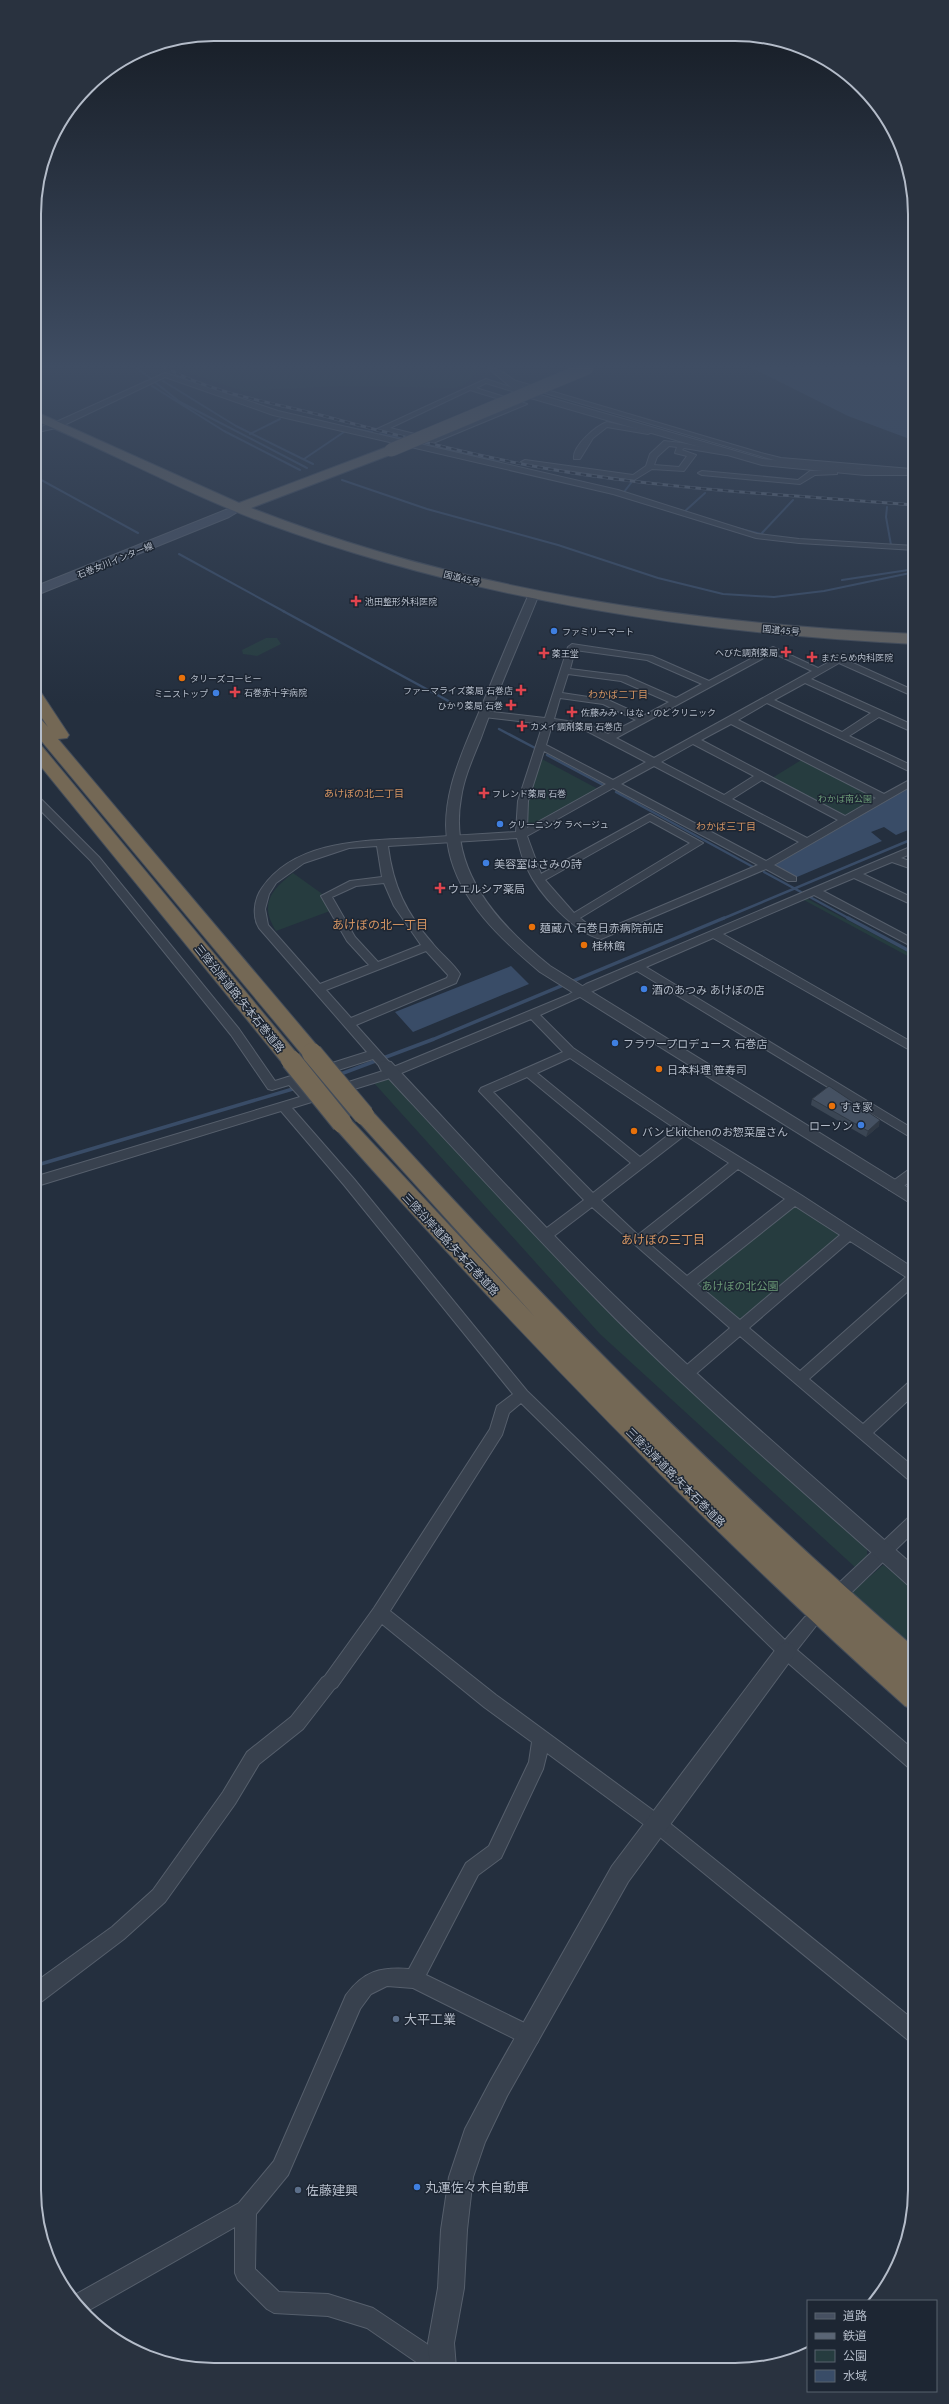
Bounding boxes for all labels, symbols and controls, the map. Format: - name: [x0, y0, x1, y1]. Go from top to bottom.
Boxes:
- street label: 石巻女川インター線: [75, 539, 156, 580]
- street label: 国道45号: [443, 568, 481, 588]
- marker: 池田整形外科医院: [350, 595, 362, 607]
- place label: 池田整形外科医院: [365, 596, 437, 607]
- street label: 国道45号: [762, 623, 800, 637]
- marker: ファミリーマート: [549, 626, 559, 636]
- place label: ファミリーマート: [562, 626, 634, 637]
- place label: へびた調剤薬局: [715, 647, 778, 658]
- marker: へびた調剤薬局: [781, 647, 791, 657]
- marker: 薬王堂: [539, 648, 549, 658]
- place label: 薬王堂: [552, 648, 579, 659]
- marker: まだらめ内科医院: [806, 651, 818, 663]
- place label: まだらめ内科医院: [821, 652, 893, 663]
- marker: タリーズコーヒー: [177, 673, 187, 683]
- place label: タリーズコーヒー: [190, 673, 262, 684]
- place label: ファーマライズ薬局 石巻店: [403, 685, 513, 696]
- marker: ファーマライズ薬局 石巻店: [516, 685, 526, 695]
- marker: 石巻赤十字病院: [229, 686, 241, 698]
- place label: 石巻赤十字病院: [244, 687, 307, 698]
- place label: ミニストップ: [154, 688, 208, 699]
- marker: ミニストップ: [211, 688, 221, 698]
- district label: わかば二丁目: [588, 688, 648, 700]
- place label: ひかり薬局 石巻: [438, 700, 503, 711]
- marker: ひかり薬局 石巻: [506, 700, 516, 710]
- marker: 佐藤みみ・はな・のどクリニック: [566, 706, 578, 718]
- place label: 佐藤みみ・はな・のどクリニック: [580, 707, 716, 718]
- marker: カメイ調剤薬局 石巻店: [517, 721, 527, 731]
- place label: カメイ調剤薬局 石巻店: [530, 721, 622, 732]
- district label: あけぼの北二丁目: [324, 787, 404, 799]
- marker: フレンド薬局 石巻: [479, 788, 489, 798]
- place label: フレンド薬局 石巻: [492, 788, 566, 799]
- park label: わかば南公園: [818, 793, 872, 804]
- marker: クリーニング ラベージュ: [495, 819, 505, 829]
- place label: クリーニング ラベージュ: [508, 819, 609, 830]
- district label: わかば三丁目: [696, 820, 756, 832]
- place label: 美容室はさみの詩: [494, 857, 582, 870]
- marker: 美容室はさみの詩: [481, 858, 491, 868]
- place label: ウエルシア薬局: [448, 882, 525, 895]
- marker: ウエルシア薬局: [435, 883, 445, 893]
- district label: あけぼの北一丁目: [332, 917, 428, 932]
- place label: 麺蔵八 石巻日赤病院前店: [540, 921, 664, 934]
- marker: 麺蔵八 石巻日赤病院前店: [527, 922, 537, 932]
- place label: 桂林館: [592, 939, 625, 952]
- marker: 桂林館: [579, 940, 589, 950]
- street label: 三陸沿岸道路;矢本石巻道路: [193, 941, 287, 1055]
- place label: 酒のあつみ あけぼの店: [652, 983, 765, 996]
- marker: 酒のあつみ あけぼの店: [639, 984, 649, 994]
- place label: フラワープロデュース 石巻店: [623, 1037, 768, 1050]
- marker: フラワープロデュース 石巻店: [610, 1038, 620, 1048]
- place label: 日本料理 笹寿司: [667, 1063, 747, 1076]
- marker: 日本料理 笹寿司: [654, 1064, 664, 1074]
- place label: すき家: [840, 1100, 873, 1113]
- marker: すき家: [827, 1101, 837, 1111]
- place label: ローソン: [809, 1119, 853, 1132]
- marker: ローソン: [856, 1120, 866, 1130]
- place label: バンビkitchenのお惣菜屋さん: [642, 1125, 788, 1138]
- marker: バンビkitchenのお惣菜屋さん: [629, 1126, 639, 1136]
- street label: 三陸沿岸道路;矢本石巻道路: [400, 1190, 502, 1298]
- district label: あけぼの三丁目: [621, 1232, 705, 1247]
- park label: あけぼの北公園: [702, 1279, 779, 1292]
- street label: 三陸沿岸道路;矢本石巻道路: [624, 1425, 728, 1529]
- place label: 大平工業: [404, 2011, 456, 2027]
- marker: 大平工業: [391, 2014, 401, 2024]
- place label: 丸運佐々木自動車: [425, 2179, 529, 2195]
- place label: 佐藤建興: [306, 2182, 358, 2198]
- marker: 丸運佐々木自動車: [412, 2182, 422, 2192]
- marker: 佐藤建興: [293, 2185, 303, 2195]
- legend: [807, 2300, 937, 2392]
- text: 道路: [843, 2308, 867, 2323]
- text: 鉄道: [843, 2328, 867, 2343]
- text: 公園: [843, 2348, 867, 2363]
- text: 水域: [843, 2368, 867, 2383]

